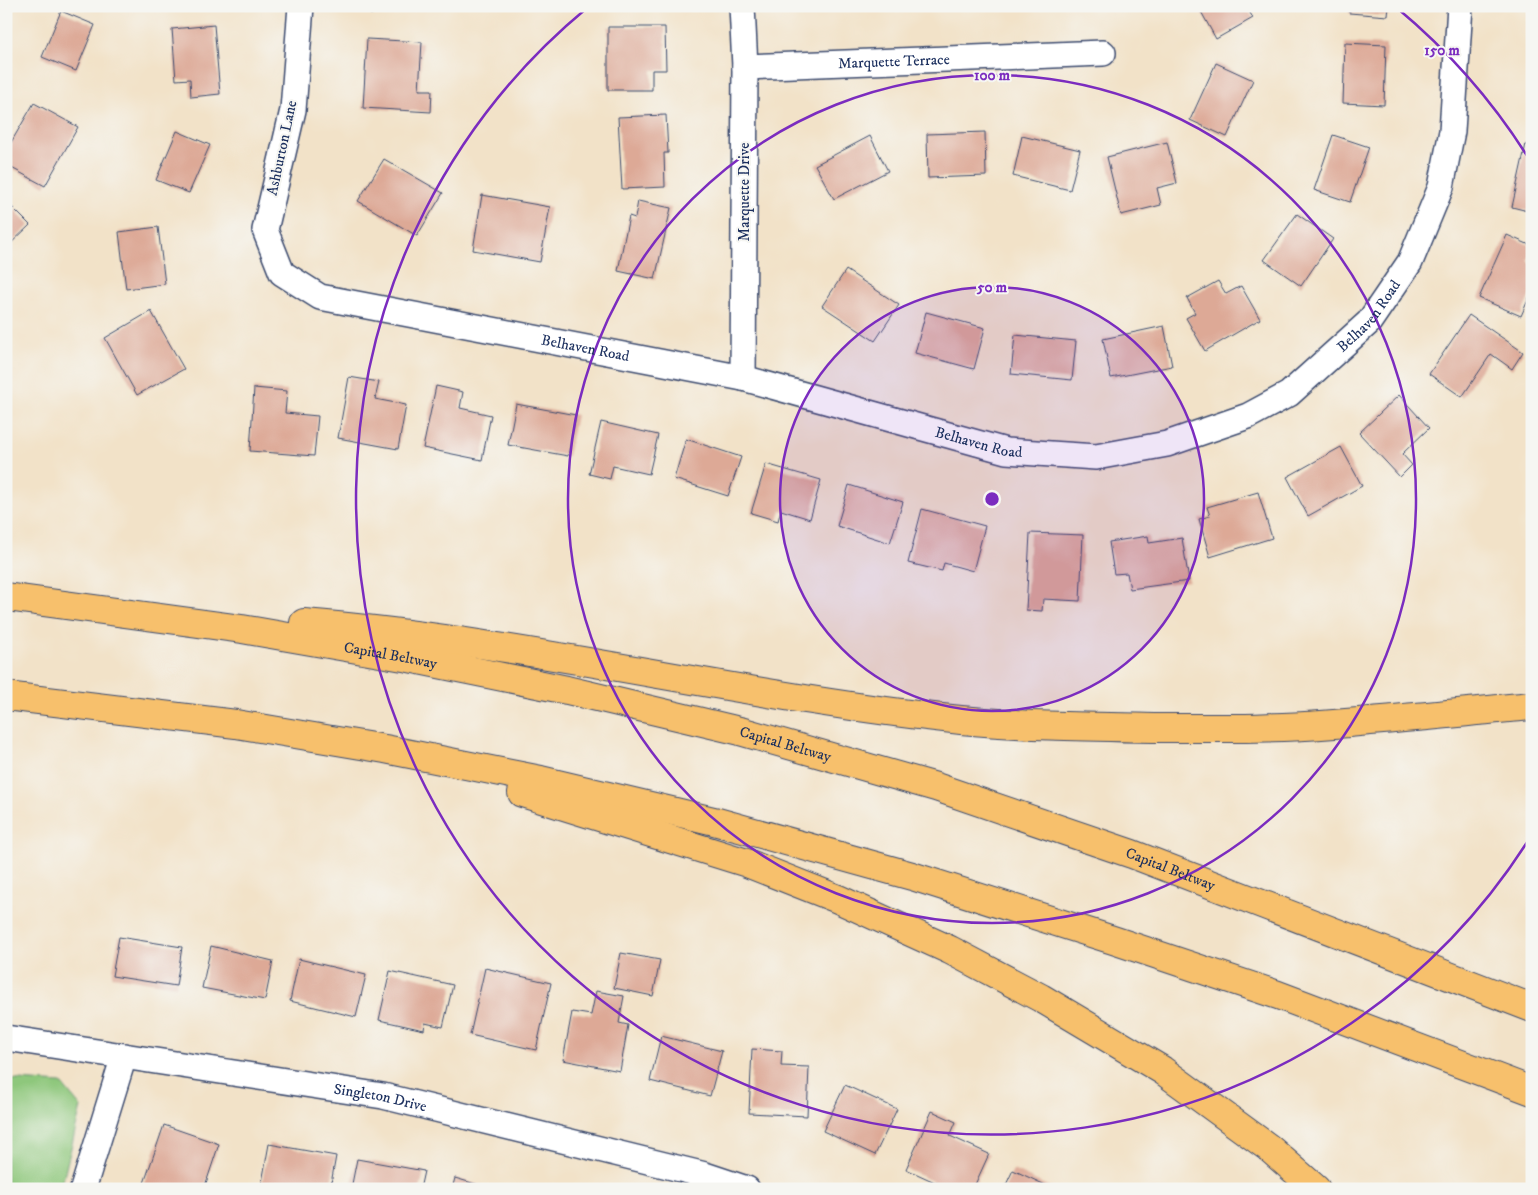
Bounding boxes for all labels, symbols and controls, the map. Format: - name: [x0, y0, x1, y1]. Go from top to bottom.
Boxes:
- text: 150 m: [1424, 41, 1460, 60]
- street label: Marquette Terrace: [838, 49, 950, 73]
- text: 100 m: [974, 66, 1011, 85]
- street label: Ashburton Lane: [263, 99, 301, 197]
- street label: Marquette Drive: [735, 143, 754, 241]
- street label: Belhaven Road: [1333, 276, 1405, 356]
- text: 50 m: [976, 278, 1008, 297]
- street label: Belhaven Road: [540, 330, 632, 366]
- street label: Belhaven Road: [933, 422, 1023, 462]
- centre of rings: [983, 490, 1001, 508]
- street label: Capital Beltway: [342, 637, 440, 673]
- street label: Capital Beltway: [737, 722, 834, 766]
- street label: Capital Beltway: [1123, 843, 1219, 895]
- street label: Singleton Drive: [333, 1079, 429, 1116]

